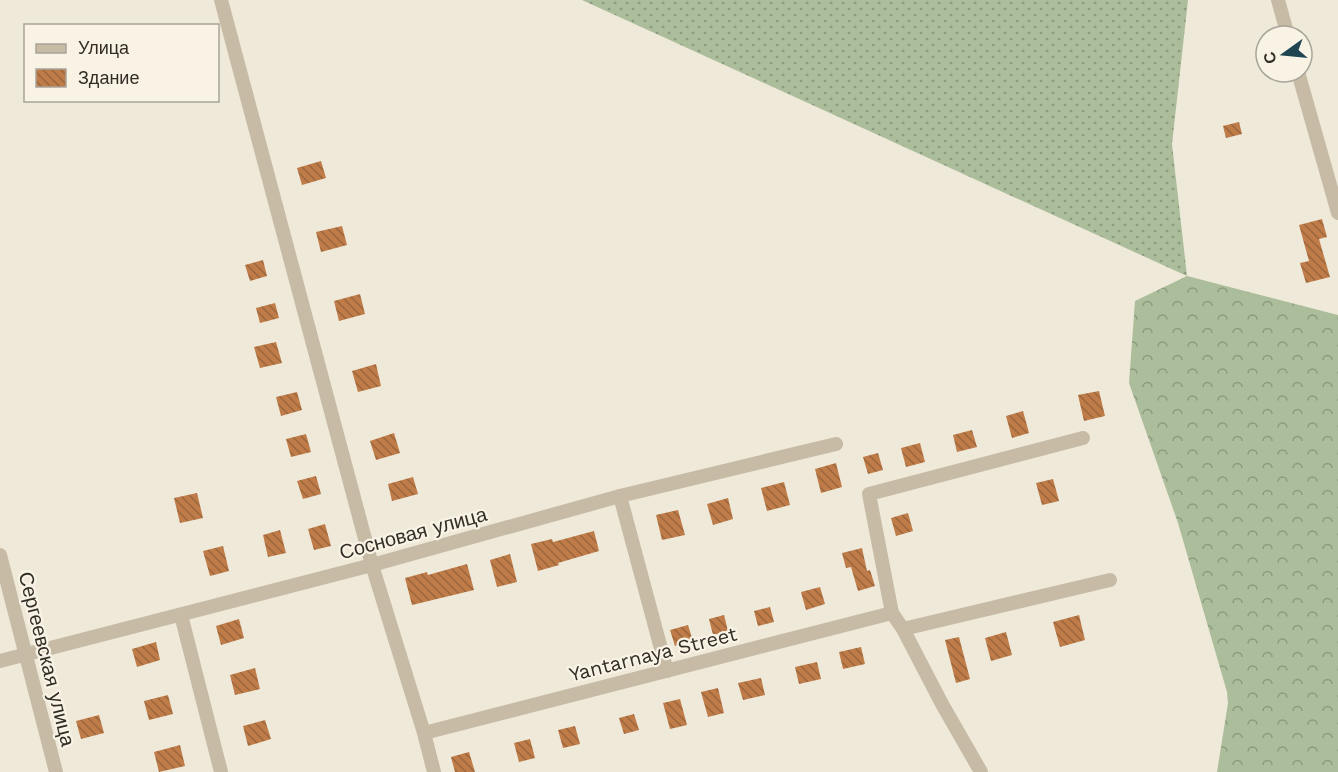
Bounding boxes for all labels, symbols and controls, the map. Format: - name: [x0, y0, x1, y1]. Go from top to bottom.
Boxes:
- legend: [24, 24, 219, 102]
- north arrow: [1254, 24, 1314, 84]
- text: Улица: [78, 37, 130, 58]
- text: С: [1259, 49, 1281, 66]
- text: Здание: [78, 67, 139, 88]
- street label: Сосновая улица: [337, 502, 490, 564]
- street label: Сергеевская улица: [14, 569, 81, 750]
- street label: Yantarnaya Street: [567, 621, 740, 686]

